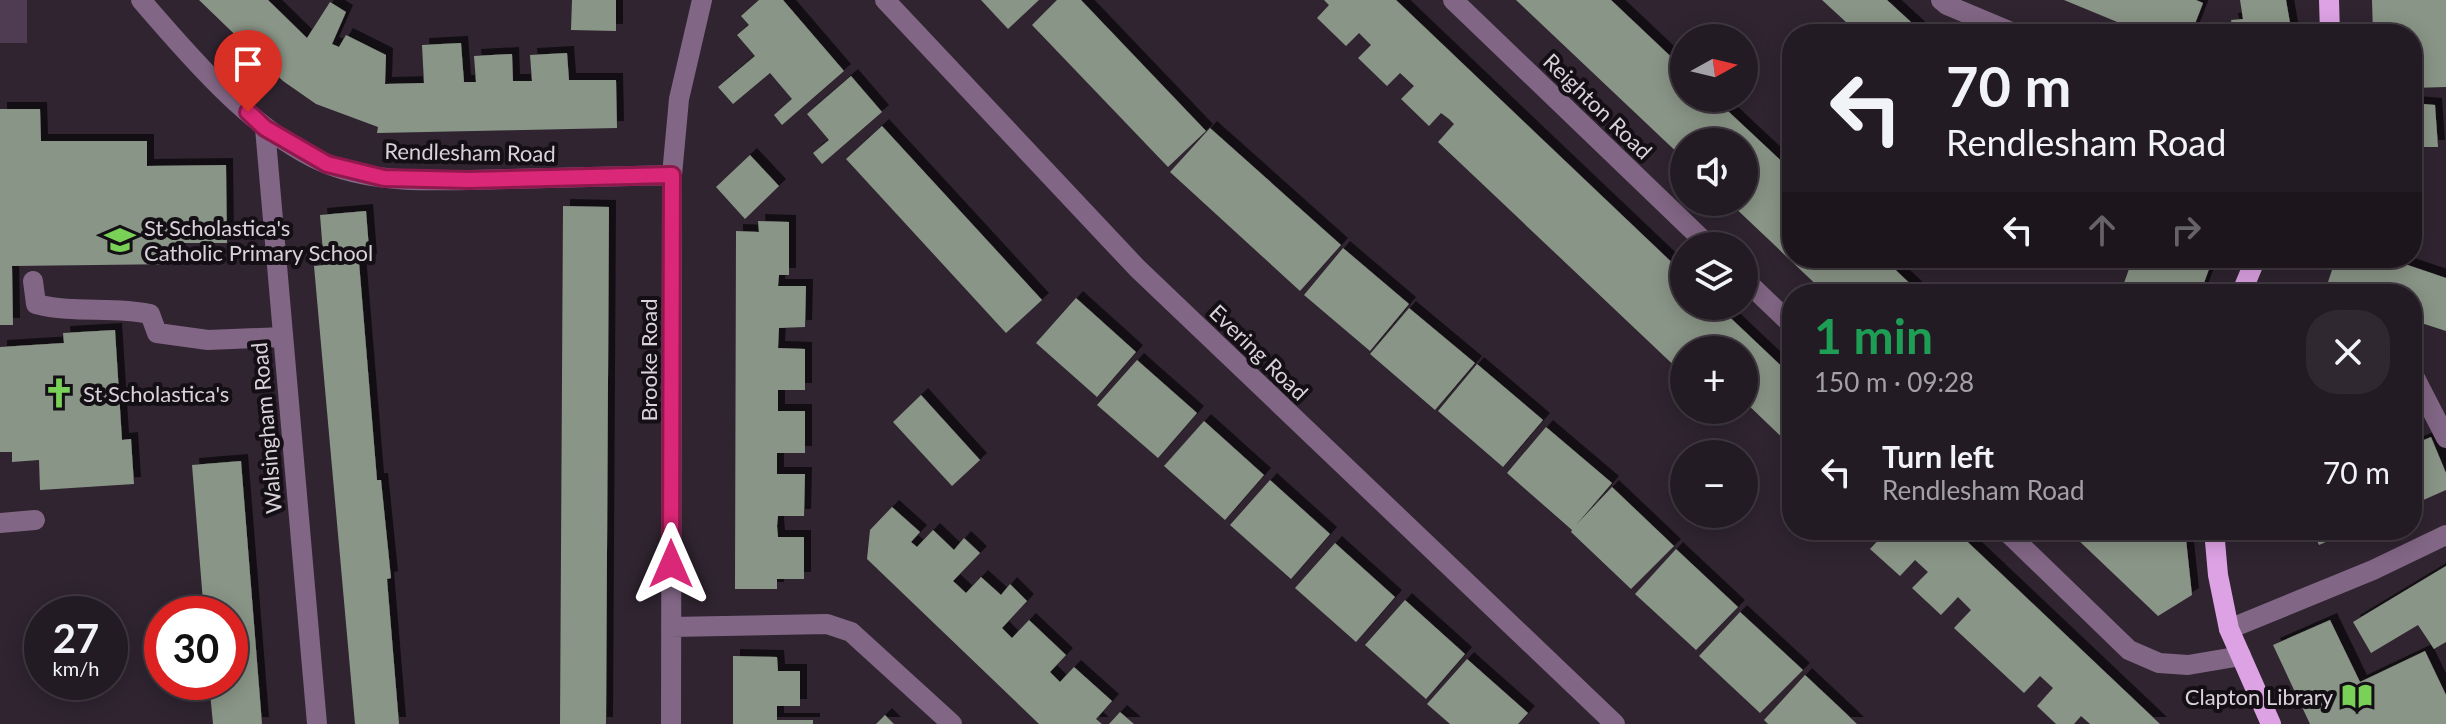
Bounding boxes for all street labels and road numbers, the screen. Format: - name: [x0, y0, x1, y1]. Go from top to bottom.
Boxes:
- street label: Reighton Road: [1538, 47, 1658, 165]
- street label: Rendlesham Road: [384, 137, 556, 167]
- street label: Brooke Road: [635, 298, 662, 422]
- street label: Evering Road: [1204, 298, 1314, 406]
- street label: Walsingham Road: [245, 341, 287, 515]

